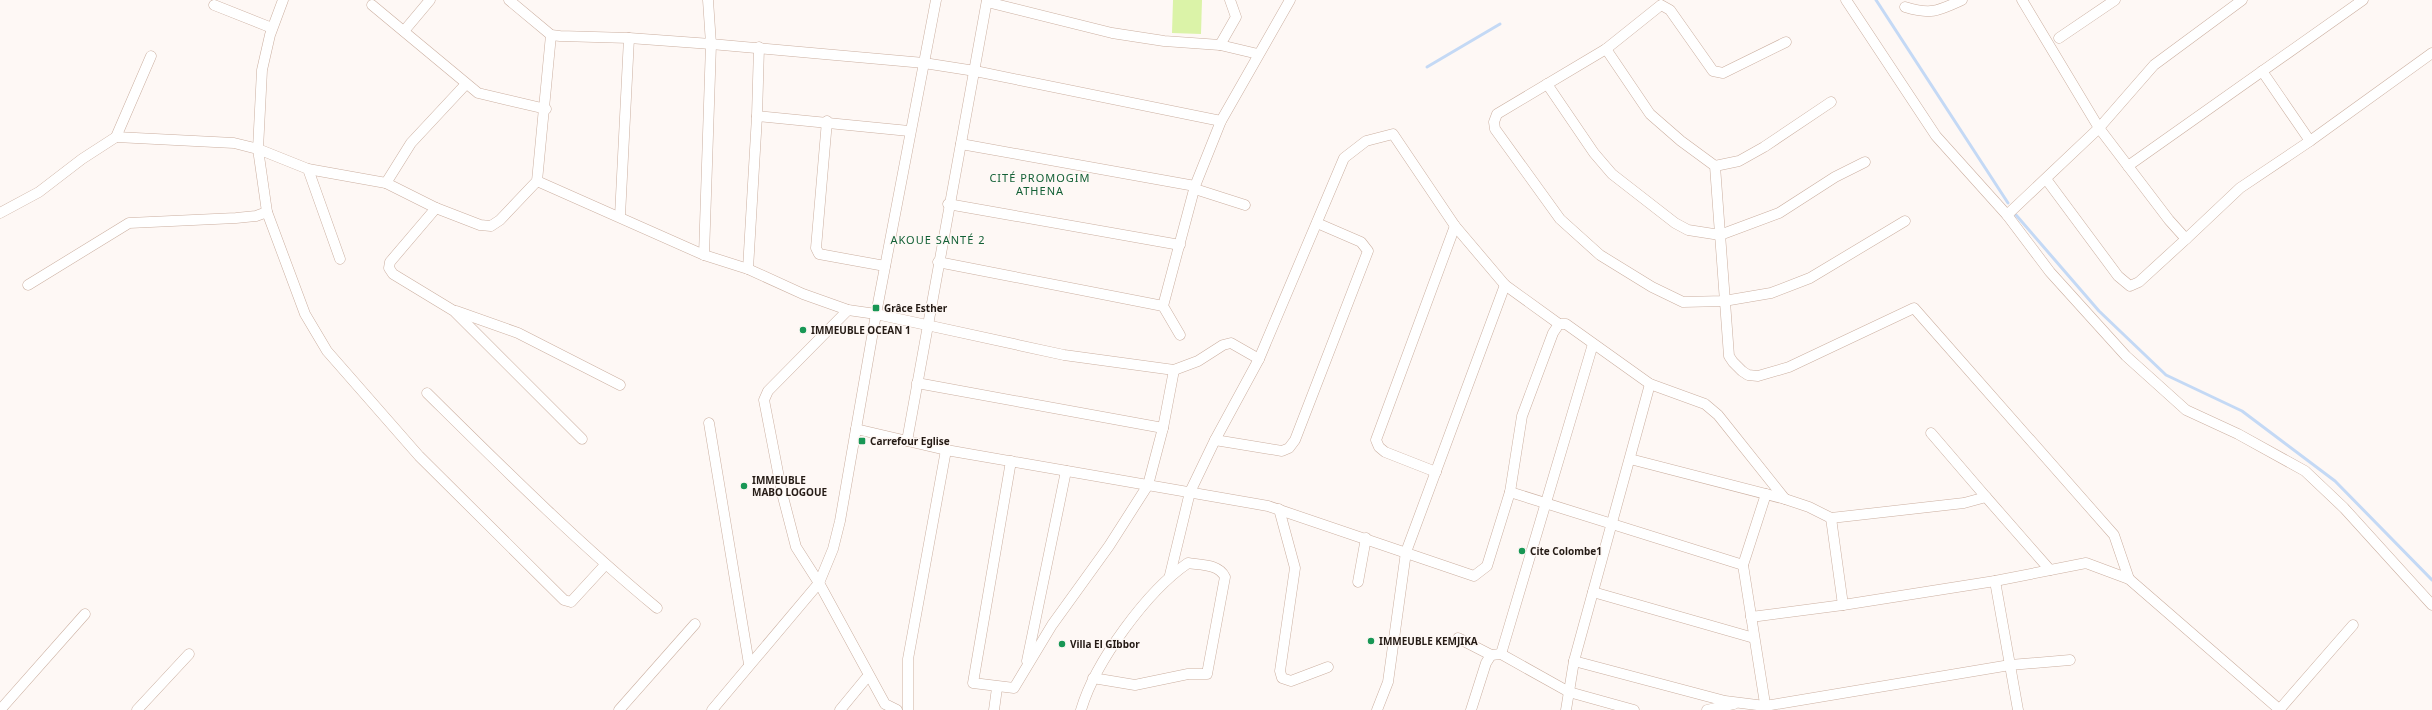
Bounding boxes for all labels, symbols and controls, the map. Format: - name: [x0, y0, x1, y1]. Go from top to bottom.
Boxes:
- district label: CITÉ PROMOGIM ATHENA: [989, 170, 1091, 198]
- district label: AKOUE SANTÉ 2: [890, 232, 986, 247]
- place label: Grâce Esther: [884, 301, 948, 315]
- marker: Grâce Esther: [871, 303, 881, 313]
- place label: IMMEUBLE OCEAN 1: [811, 323, 911, 337]
- marker: IMMEUBLE OCEAN 1: [798, 325, 808, 335]
- place label: Carrefour Eglise: [870, 434, 950, 448]
- marker: Carrefour Eglise: [857, 436, 867, 446]
- place label: IMMEUBLE MABO LOGOUE: [752, 473, 828, 499]
- marker: IMMEUBLE MABO LOGOUE: [739, 481, 749, 491]
- place label: Cite Colombe1: [1530, 544, 1602, 558]
- marker: Cite Colombe1: [1517, 546, 1527, 556]
- place label: IMMEUBLE KEMJIKA: [1379, 634, 1478, 648]
- marker: IMMEUBLE KEMJIKA: [1366, 636, 1376, 646]
- place label: Villa El GIbbor: [1070, 637, 1140, 651]
- marker: Villa El GIbbor: [1057, 639, 1067, 649]

